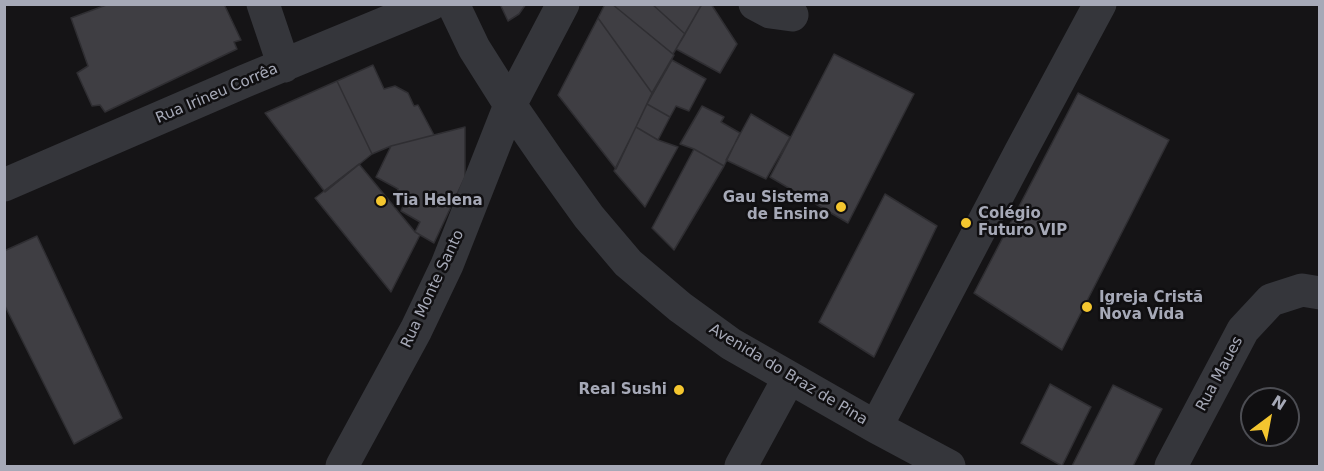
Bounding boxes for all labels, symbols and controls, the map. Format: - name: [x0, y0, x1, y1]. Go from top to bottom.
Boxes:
- street label: Rua Irineu Corrêa: [153, 60, 281, 128]
- place label: Gau Sistema de Ensino: [723, 189, 829, 224]
- place label: Tia Helena: [393, 192, 483, 210]
- marker: Tia Helena: [374, 194, 388, 208]
- marker: Gau Sistema de Ensino: [834, 200, 848, 214]
- place label: Colégio Futuro VIP: [978, 205, 1067, 240]
- marker: Colégio Futuro VIP: [959, 216, 973, 230]
- street label: Rua Monte Santo: [398, 227, 468, 351]
- place label: Igreja Cristã Nova Vida: [1099, 289, 1203, 324]
- marker: Igreja Cristã Nova Vida: [1080, 300, 1094, 314]
- street label: Avenida do Braz de Pina: [706, 321, 870, 429]
- street label: Rua Maues: [1193, 334, 1247, 414]
- place label: Real Sushi: [579, 381, 667, 399]
- marker: Real Sushi: [672, 383, 686, 397]
- north arrow: [1240, 387, 1300, 447]
- text: N: [1268, 391, 1289, 415]

